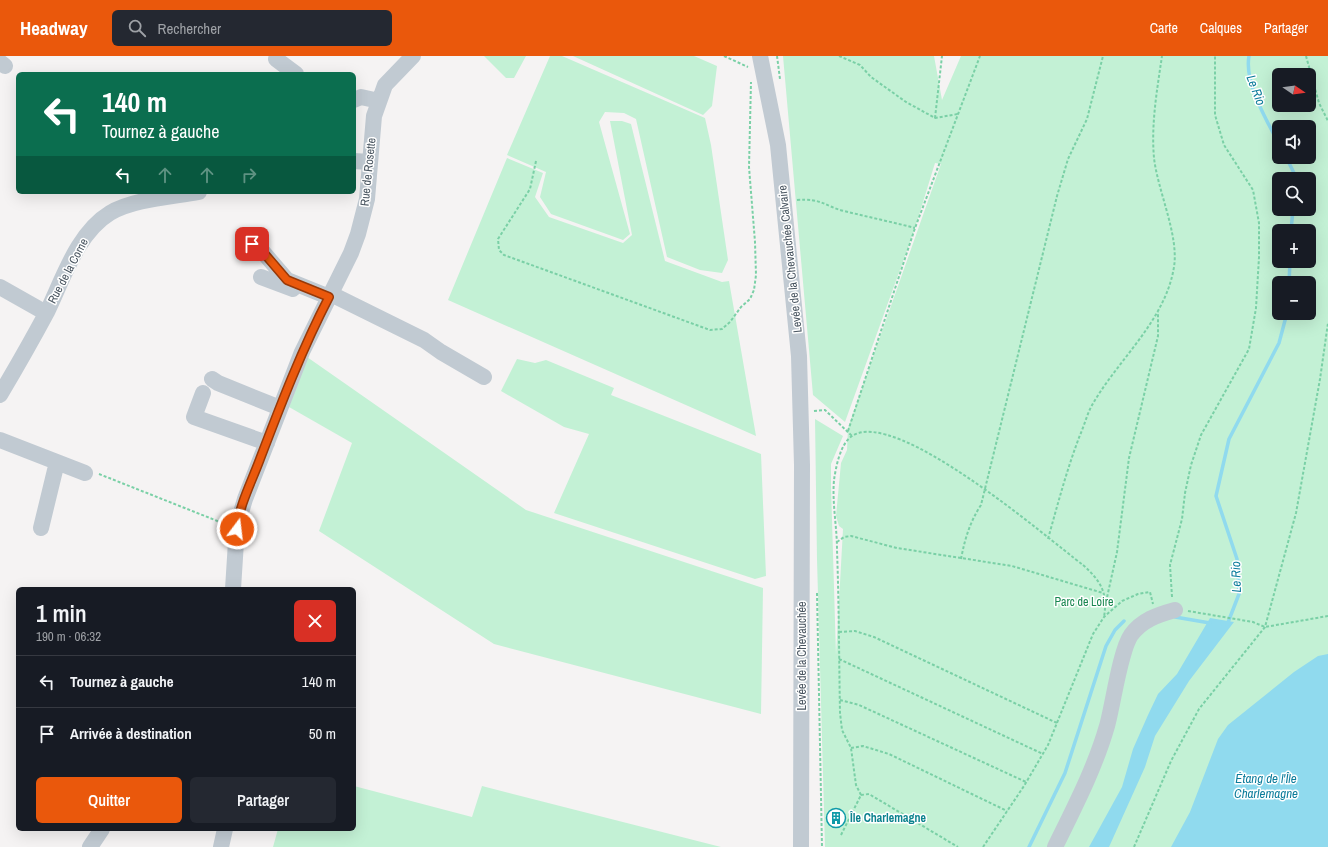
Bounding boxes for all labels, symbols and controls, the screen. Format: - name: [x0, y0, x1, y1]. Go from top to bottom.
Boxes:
- search box: [112, 10, 392, 46]
- text: Headway: [20, 15, 88, 41]
- icon: search: [126, 17, 148, 39]
- text: Rechercher: [158, 18, 221, 39]
- text: Carte: [1150, 19, 1178, 37]
- text: Calques: [1200, 19, 1242, 37]
- text: Partager: [1264, 19, 1308, 37]
- north arrow: [1272, 68, 1316, 112]
- map controls: [1272, 68, 1316, 320]
- water label: Le Rio: [1242, 72, 1270, 108]
- text: 140 m: [102, 83, 167, 121]
- icon: left: [36, 88, 88, 140]
- text: Tournez à gauche: [102, 119, 219, 144]
- button: sound: [1272, 120, 1316, 164]
- street label: Rue de Rosette: [356, 137, 380, 207]
- icon: left: [112, 164, 134, 186]
- icon: ahead: [154, 164, 176, 186]
- icon: ahead: [196, 164, 218, 186]
- icon: right: [238, 164, 260, 186]
- button: search: [1272, 172, 1316, 216]
- street label: Levée de la Chevauchée Calvaire: [774, 184, 806, 334]
- button: +: [1272, 224, 1316, 268]
- pin: [235, 227, 269, 261]
- icon: arrive: [241, 233, 263, 255]
- street label: Rue de la Corne: [44, 236, 92, 306]
- button: −: [1272, 276, 1316, 320]
- position arrow: [216, 508, 258, 550]
- water label: Le Rio: [1227, 561, 1245, 593]
- park label: Parc de Loire: [1054, 594, 1114, 610]
- text: 1 min: [36, 597, 87, 629]
- button: close: [294, 600, 336, 642]
- street label: Levée de la Chevauchée: [794, 602, 810, 710]
- text: 190 m · 06:32: [36, 628, 101, 645]
- icon: left: [36, 671, 58, 693]
- text: Tournez à gauche: [70, 671, 174, 692]
- text: 140 m: [302, 671, 336, 692]
- icon: arrive: [36, 723, 58, 745]
- text: Arrivée à destination: [70, 723, 192, 744]
- text: 50 m: [309, 723, 336, 744]
- water label: Étang de l'Île Charlemagne: [1234, 770, 1298, 802]
- button: Quitter: [36, 777, 182, 823]
- button: Partager: [190, 777, 336, 823]
- building icon: Île Charlemagne: [825, 807, 847, 829]
- place label: Île Charlemagne: [849, 810, 927, 826]

